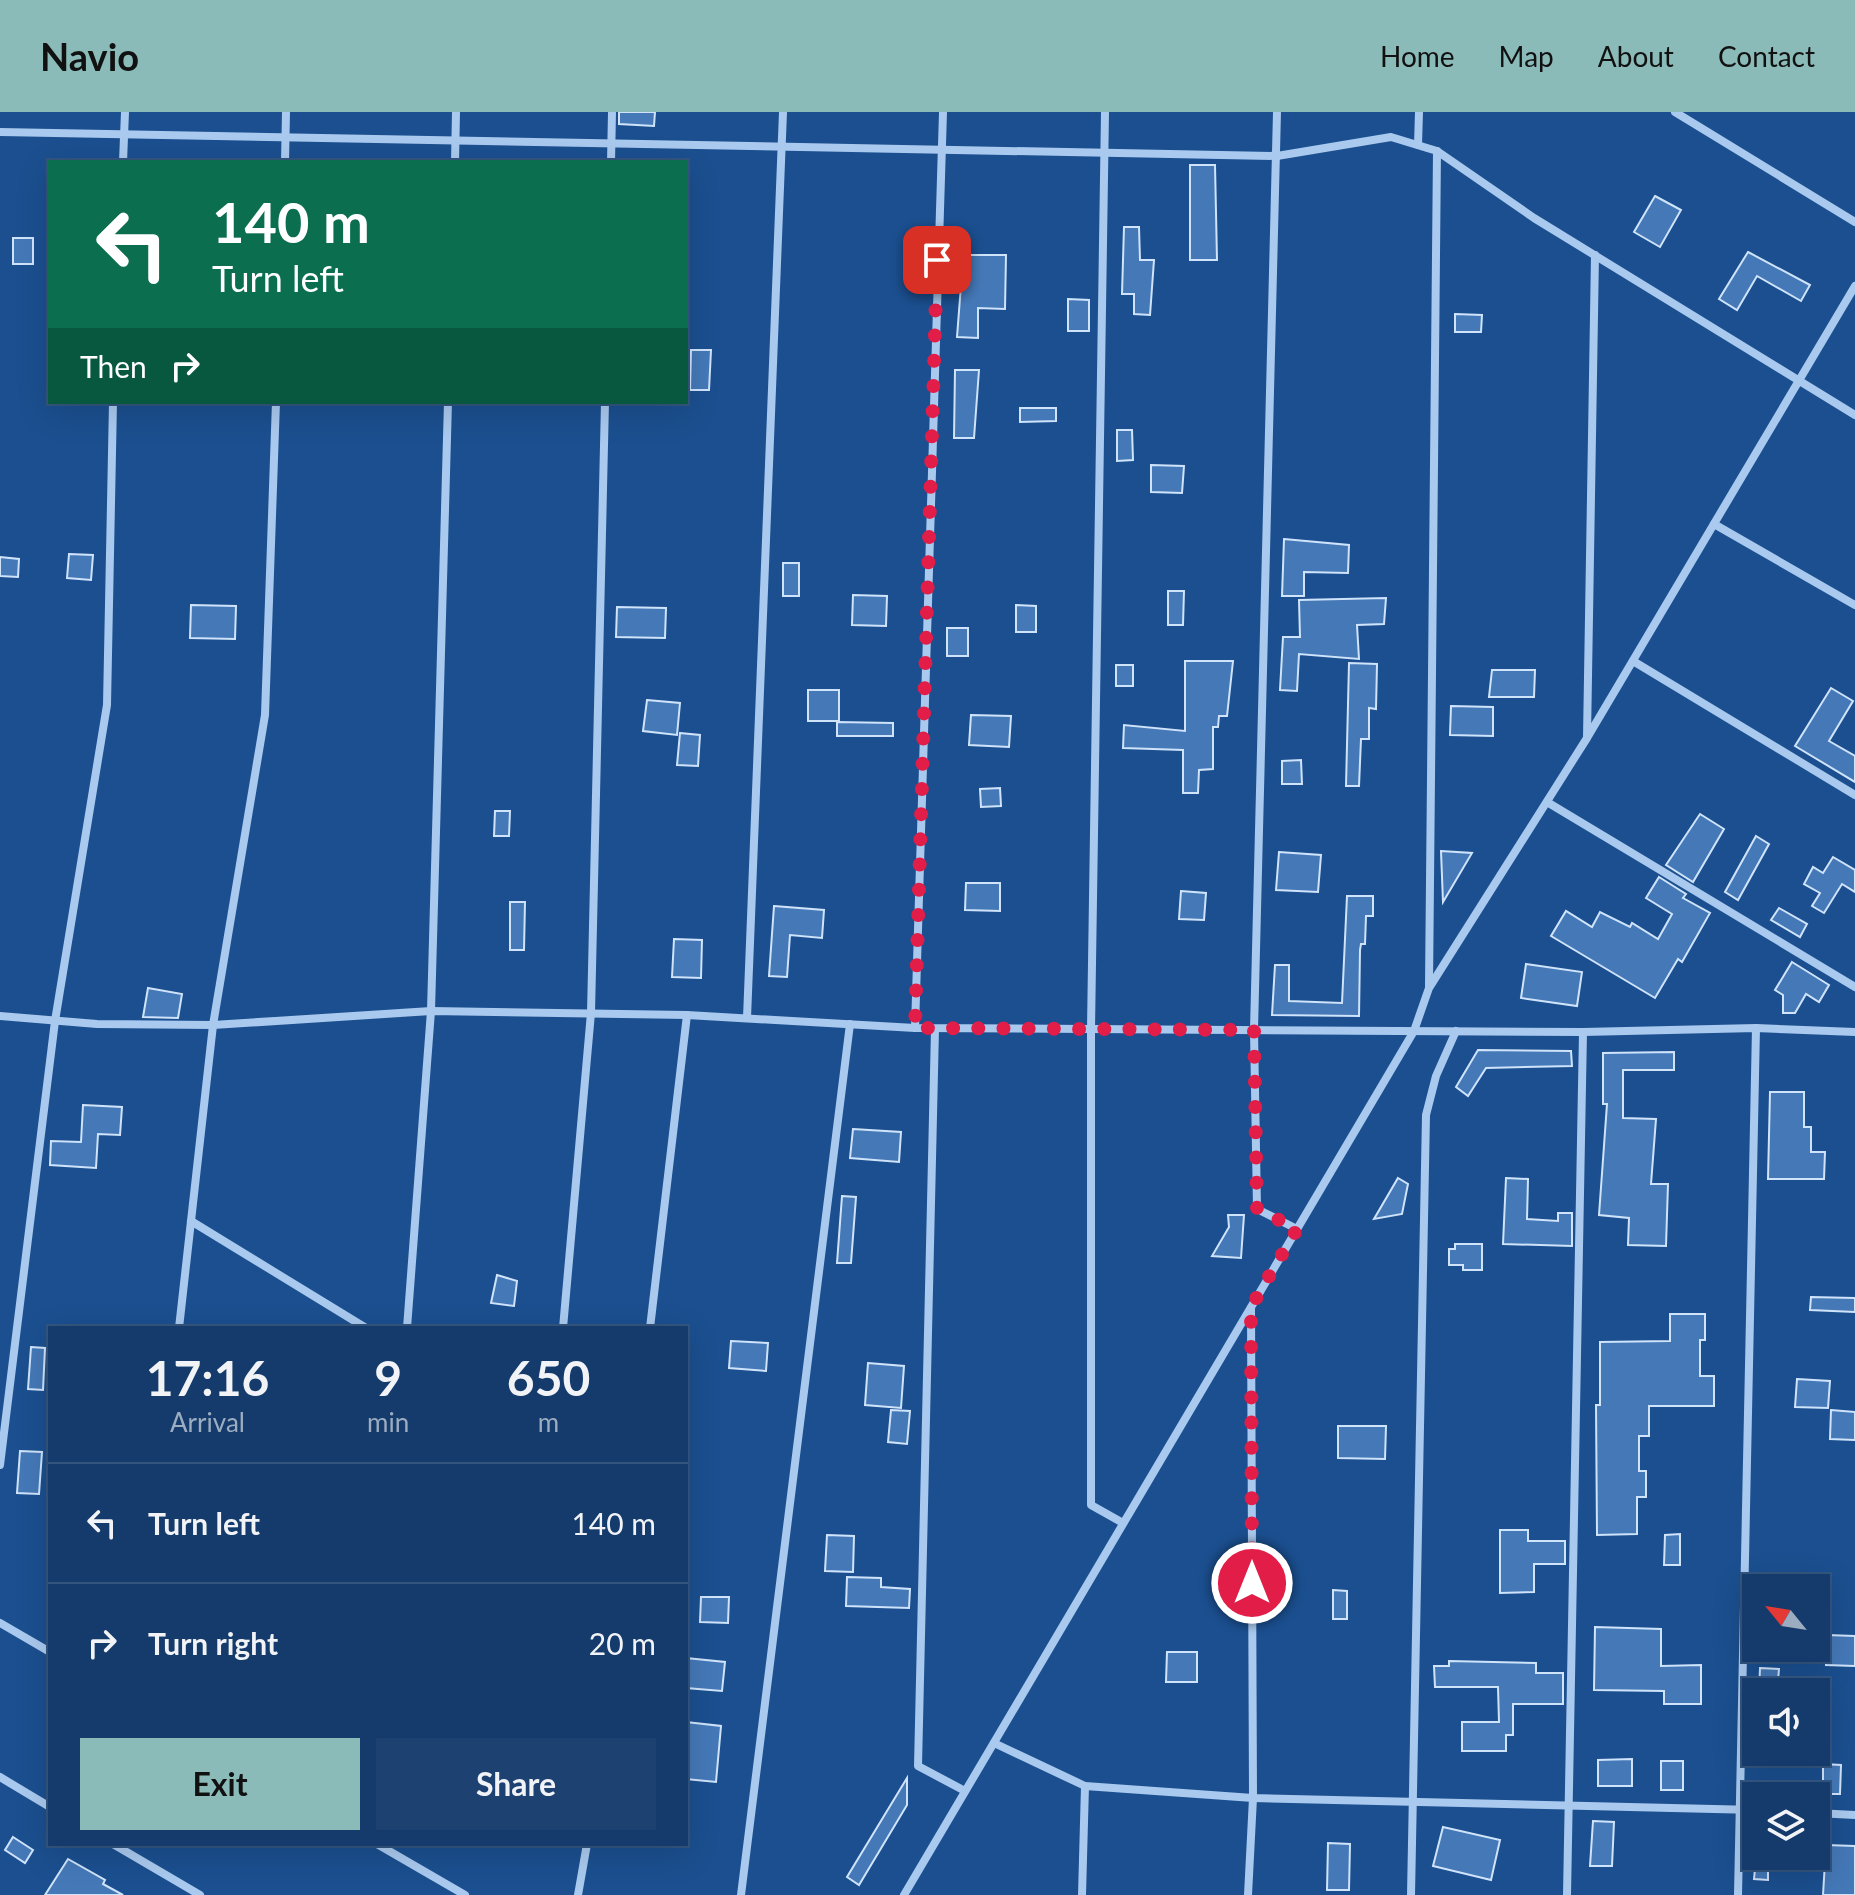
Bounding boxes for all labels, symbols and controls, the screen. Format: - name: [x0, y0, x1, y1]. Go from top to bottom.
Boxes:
- text: Navio: [40, 33, 139, 79]
- text: Home: [1380, 39, 1455, 73]
- text: Map: [1499, 39, 1554, 73]
- text: About: [1598, 39, 1674, 73]
- text: Contact: [1718, 39, 1815, 73]
- text: 140 m: [212, 188, 370, 255]
- icon: left: [80, 192, 184, 296]
- pin: [903, 226, 971, 294]
- icon: arrive: [915, 238, 959, 282]
- text: Turn left: [212, 256, 344, 300]
- icon: right: [163, 344, 207, 388]
- text: Then: [80, 348, 147, 384]
- text: 17:16: [146, 1349, 269, 1406]
- text: 9: [374, 1349, 402, 1406]
- text: 650: [507, 1349, 590, 1406]
- text: Arrival: [170, 1406, 245, 1438]
- text: min: [367, 1406, 409, 1438]
- text: m: [538, 1406, 559, 1438]
- icon: left: [80, 1501, 124, 1545]
- text: Turn left: [148, 1505, 260, 1541]
- text: 140 m: [571, 1505, 656, 1541]
- position arrow: [1210, 1541, 1294, 1625]
- north arrow: [1742, 1574, 1830, 1662]
- map controls: [1742, 1574, 1830, 1870]
- icon: right: [80, 1621, 124, 1665]
- text: Turn right: [148, 1625, 278, 1661]
- text: 20 m: [589, 1625, 656, 1661]
- button: sound: [1742, 1678, 1830, 1766]
- button: Exit: [80, 1738, 360, 1830]
- button: Share: [376, 1738, 656, 1830]
- button: layers: [1742, 1782, 1830, 1870]

